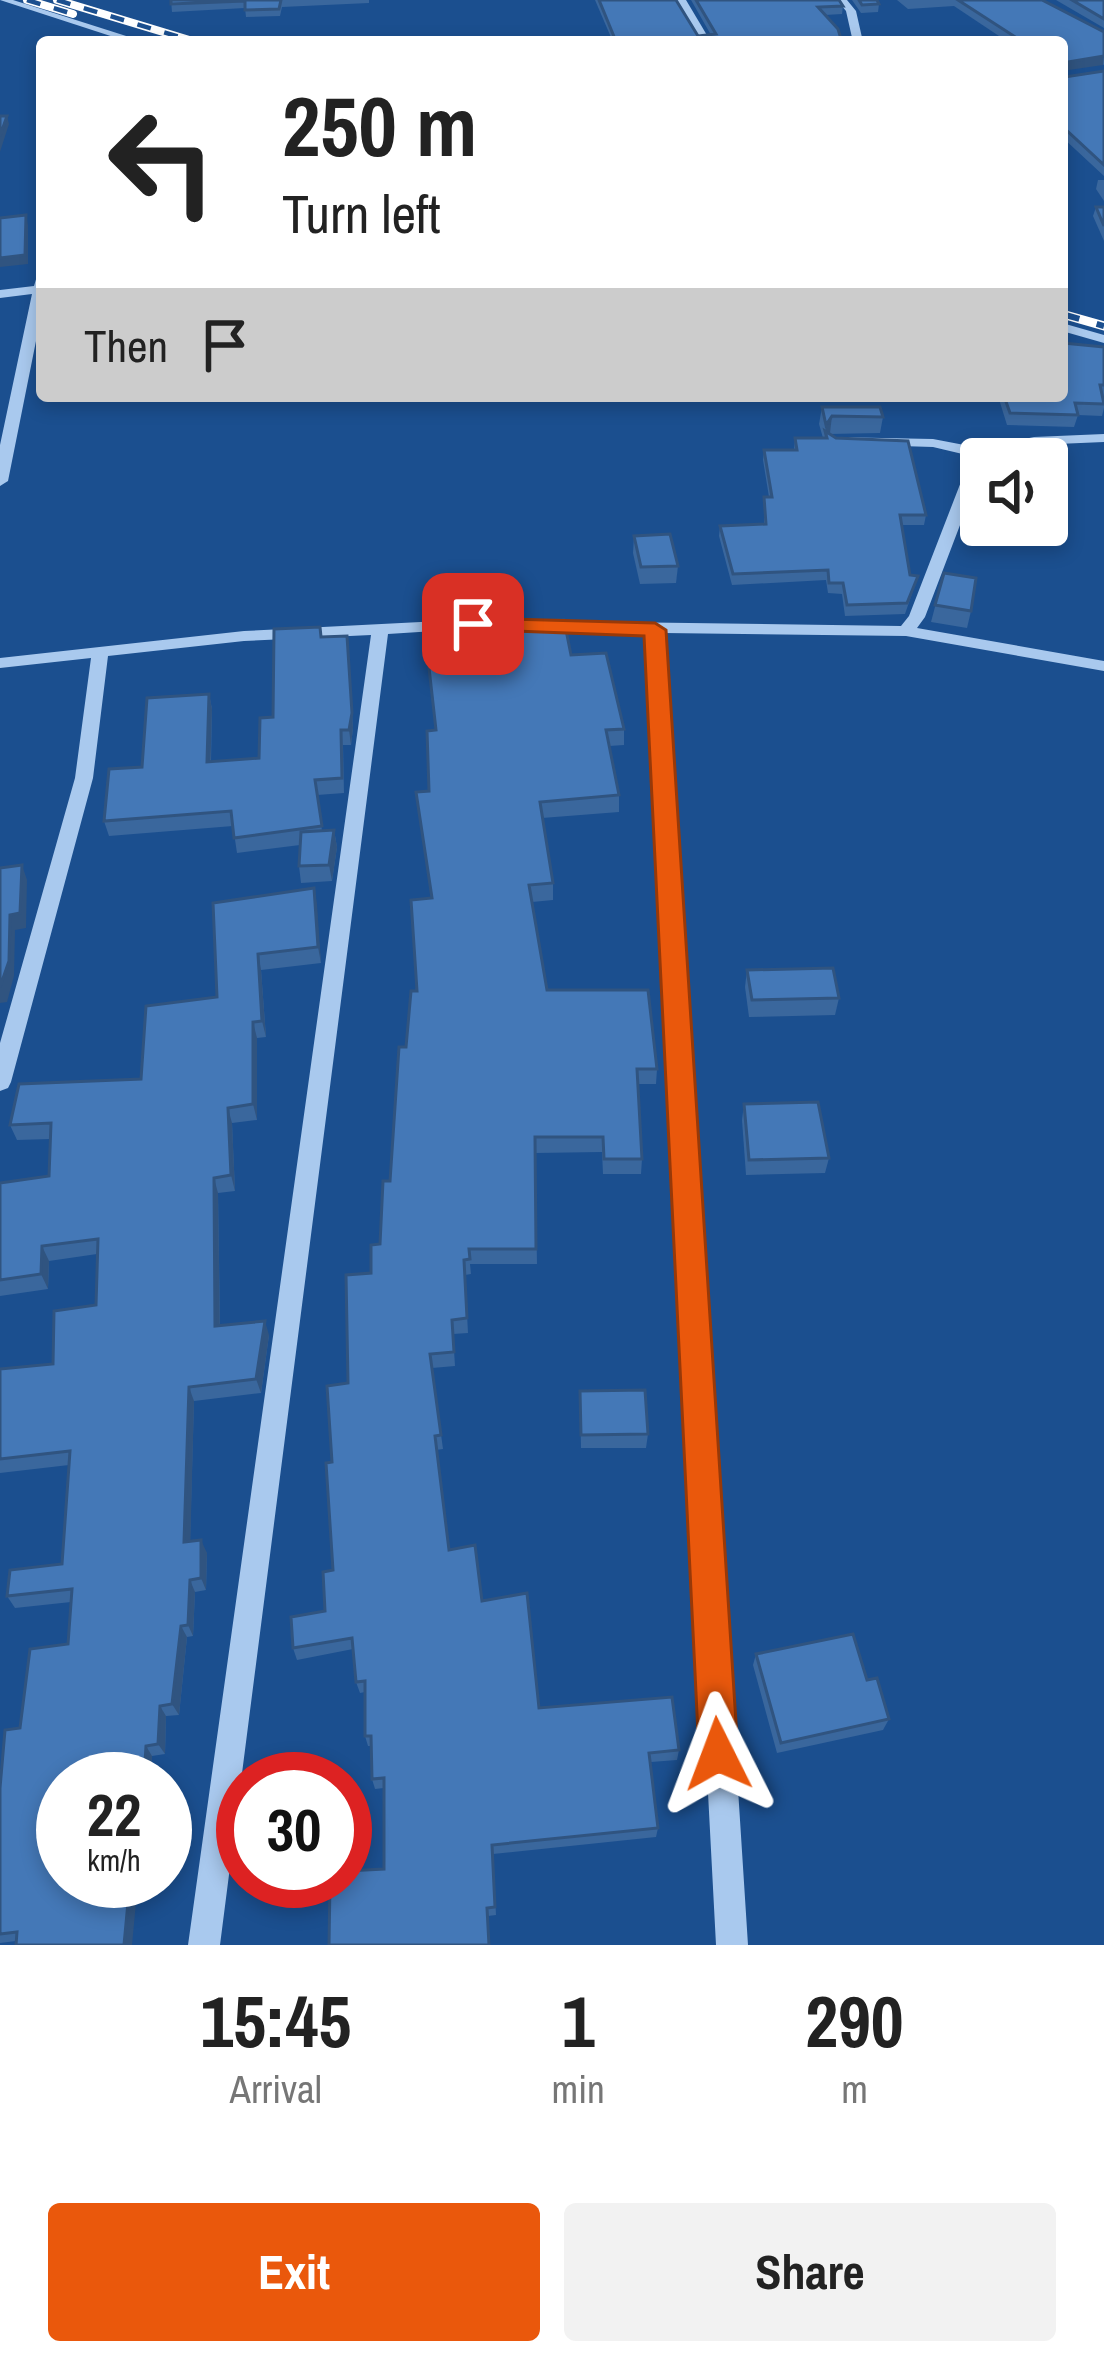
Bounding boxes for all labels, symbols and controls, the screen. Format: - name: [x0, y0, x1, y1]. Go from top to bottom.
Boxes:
- text: 250 m: [282, 69, 477, 182]
- icon: left: [84, 84, 240, 240]
- text: Turn left: [282, 177, 441, 250]
- icon: arrive: [192, 312, 258, 378]
- text: Then: [84, 315, 168, 376]
- map controls: [960, 438, 1068, 546]
- button: sound: [960, 438, 1068, 546]
- pin: [422, 573, 524, 675]
- icon: arrive: [440, 591, 506, 657]
- position arrow: [655, 1691, 781, 1817]
- speed limit sign: 30: [216, 1752, 372, 1908]
- text: 22: [87, 1774, 141, 1855]
- text: km/h: [87, 1840, 141, 1880]
- text: 15:45: [200, 1972, 351, 2069]
- text: 1: [562, 1972, 595, 2069]
- text: 290: [805, 1972, 904, 2069]
- text: Arrival: [230, 2063, 322, 2115]
- text: min: [552, 2063, 605, 2115]
- text: m: [841, 2063, 868, 2115]
- button: Exit: [48, 2203, 540, 2341]
- button: Share: [564, 2203, 1056, 2341]

